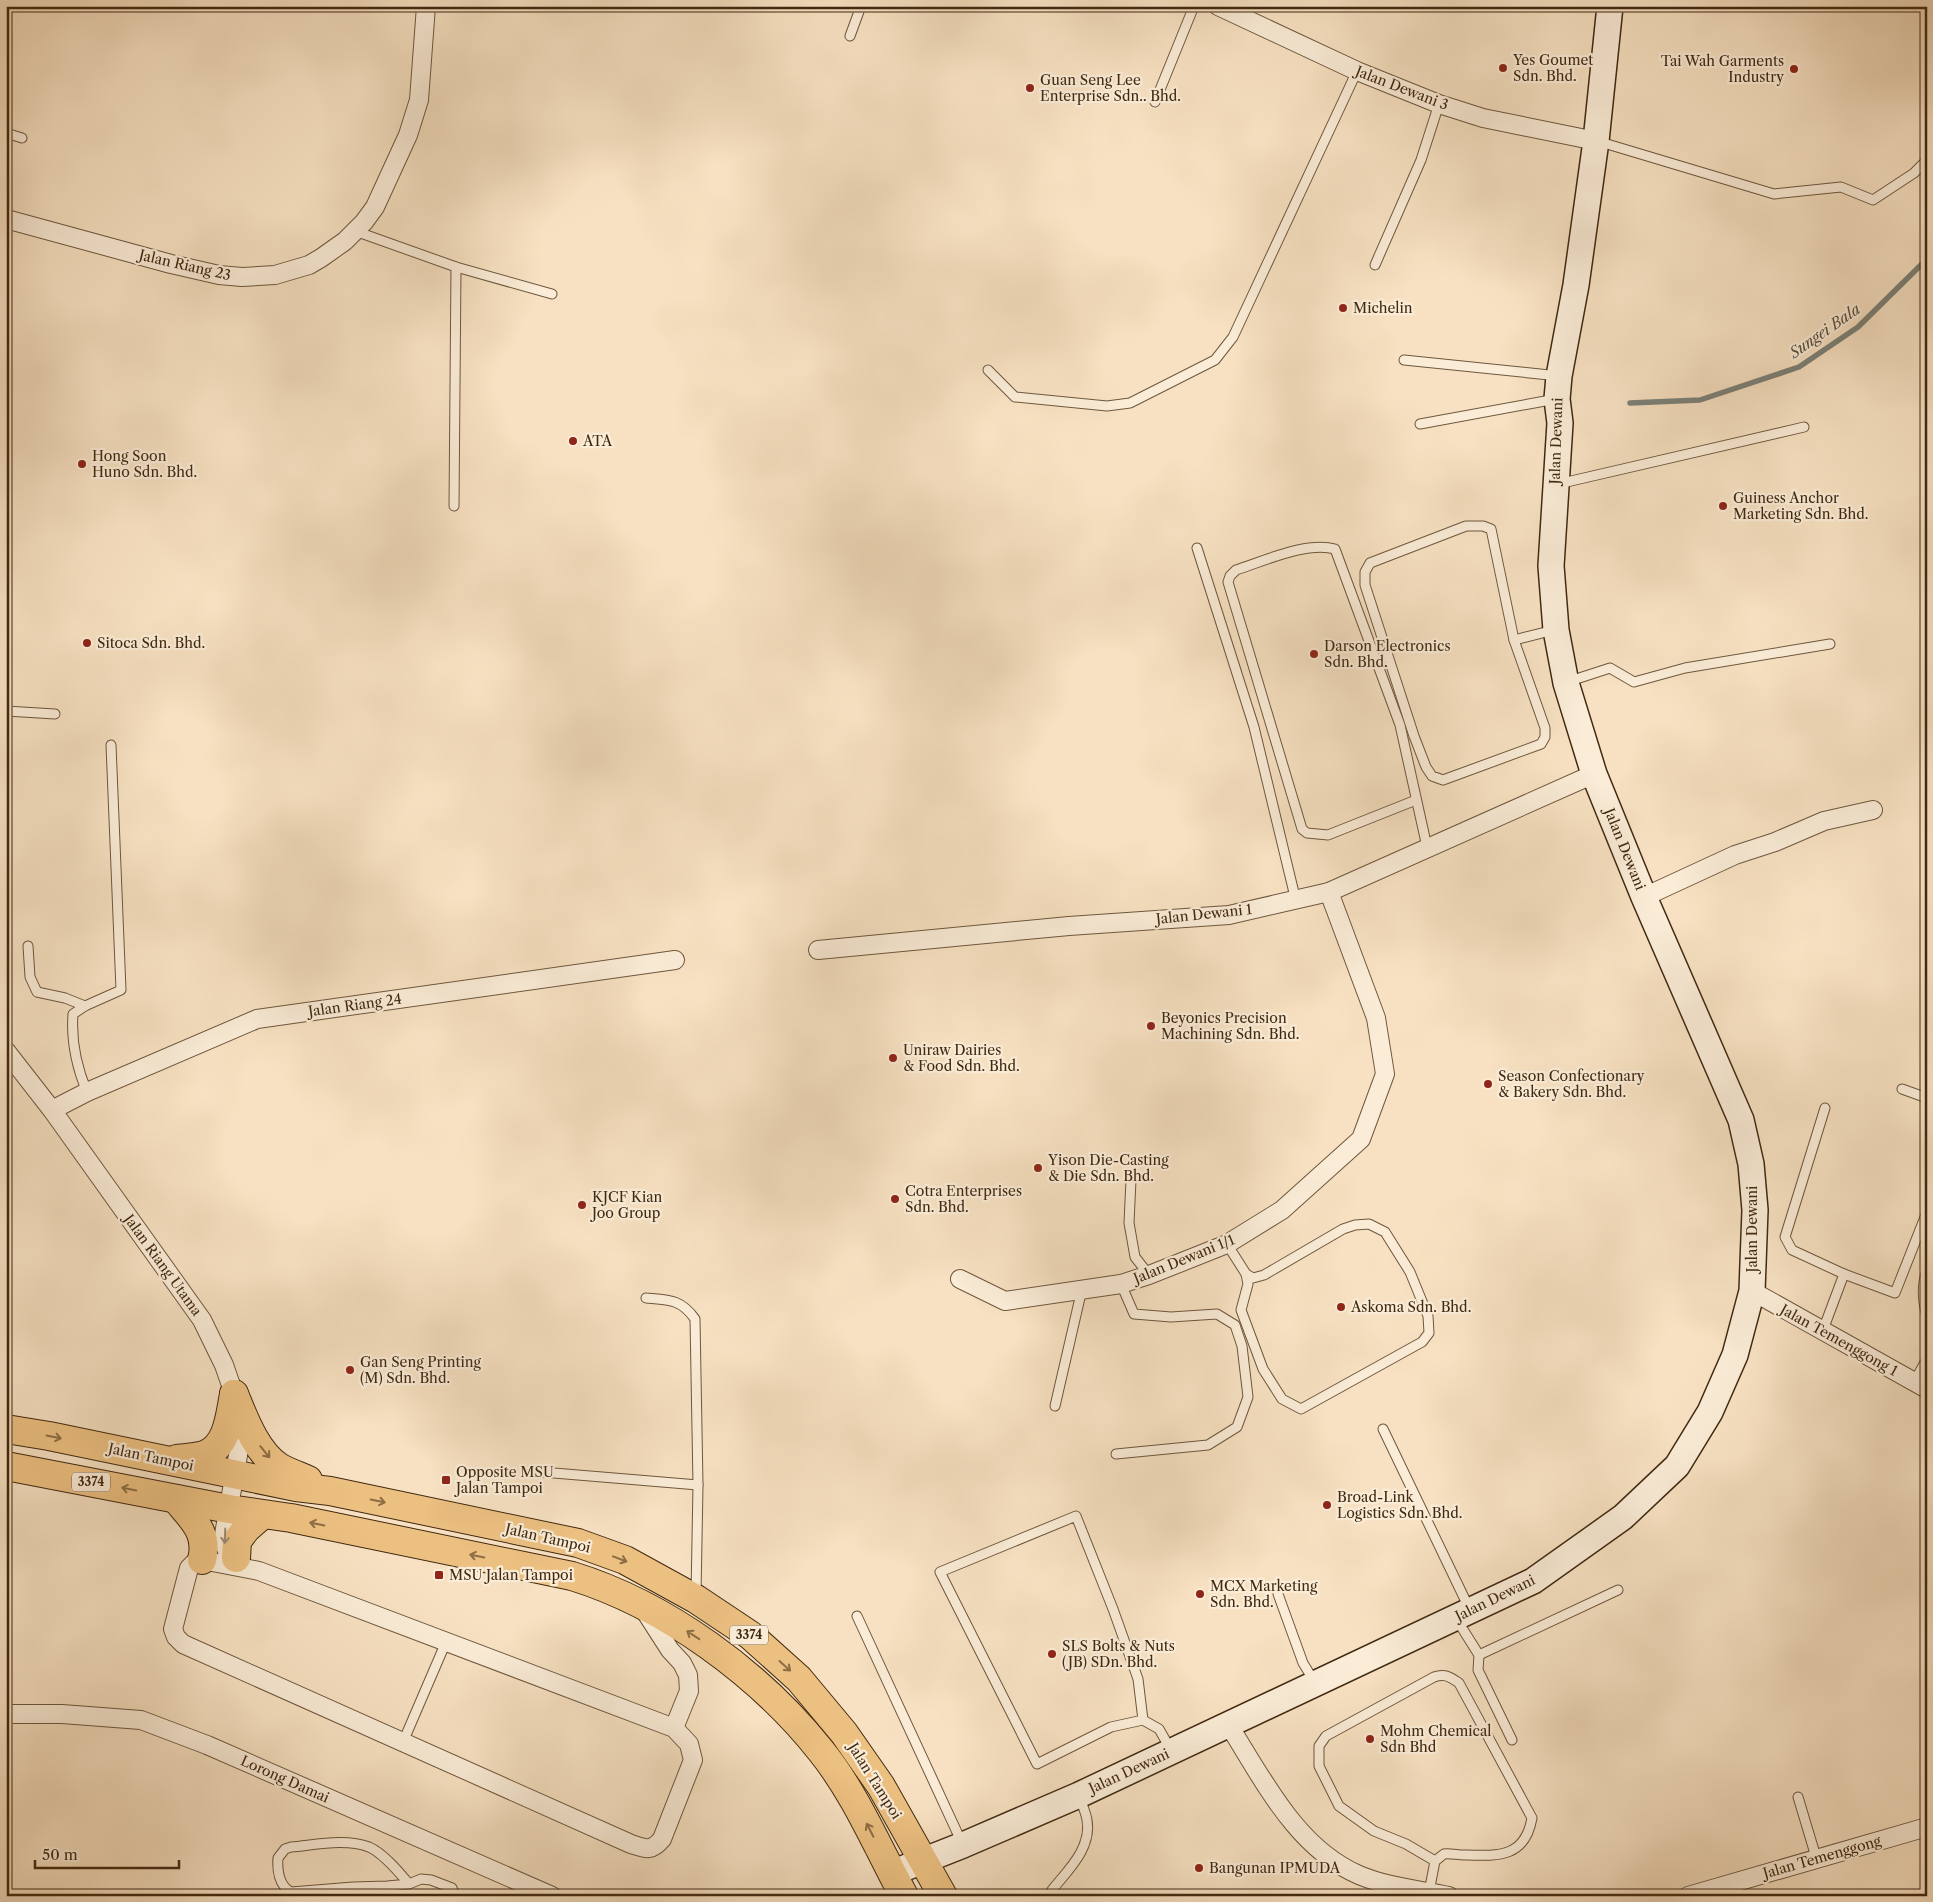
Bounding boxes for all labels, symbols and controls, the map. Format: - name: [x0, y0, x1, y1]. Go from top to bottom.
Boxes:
- place label: Yes Goumet Sdn. Bhd.: [1512, 51, 1593, 85]
- place label: Tai Wah Garments Industry: [1661, 52, 1784, 86]
- street label: Jalan Dewani 3: [1351, 61, 1451, 114]
- marker: Yes Goumet Sdn. Bhd.: [1497, 62, 1509, 74]
- marker: Tai Wah Garments Industry: [1788, 63, 1800, 75]
- place label: Guan Seng Lee Enterprise Sdn.. Bhd.: [1040, 71, 1181, 105]
- marker: Guan Seng Lee Enterprise Sdn.. Bhd.: [1024, 82, 1036, 94]
- street label: Jalan Riang 23: [135, 245, 233, 284]
- place label: Michelin: [1353, 299, 1413, 317]
- water label: Sungei Bala: [1785, 299, 1864, 362]
- marker: Michelin: [1337, 302, 1349, 314]
- street label: Jalan Dewani: [1545, 397, 1567, 487]
- place label: ATA: [582, 432, 613, 450]
- marker: ATA: [567, 435, 579, 447]
- place label: Hong Soon Huno Sdn. Bhd.: [92, 447, 197, 481]
- marker: Hong Soon Huno Sdn. Bhd.: [76, 458, 88, 470]
- place label: Guiness Anchor Marketing Sdn. Bhd.: [1733, 489, 1869, 523]
- marker: Guiness Anchor Marketing Sdn. Bhd.: [1717, 500, 1729, 512]
- place label: Sitoca Sdn. Bhd.: [97, 634, 205, 652]
- marker: Sitoca Sdn. Bhd.: [81, 637, 93, 649]
- place label: Darson Electronics Sdn. Bhd.: [1324, 637, 1451, 671]
- marker: Darson Electronics Sdn. Bhd.: [1308, 648, 1320, 660]
- street label: Jalan Dewani: [1600, 804, 1650, 893]
- street label: Jalan Dewani 1: [1153, 900, 1253, 928]
- street label: Jalan Riang 24: [305, 990, 403, 1021]
- place label: Beyonics Precision Machining Sdn. Bhd.: [1161, 1009, 1299, 1043]
- marker: Beyonics Precision Machining Sdn. Bhd.: [1145, 1020, 1157, 1032]
- place label: Uniraw Dairies & Food Sdn. Bhd.: [903, 1041, 1020, 1075]
- marker: Uniraw Dairies & Food Sdn. Bhd.: [887, 1052, 899, 1064]
- place label: Season Confectionary & Bakery Sdn. Bhd.: [1498, 1067, 1645, 1101]
- marker: Season Confectionary & Bakery Sdn. Bhd.: [1482, 1078, 1494, 1090]
- place label: Yison Die-Casting & Die Sdn. Bhd.: [1047, 1151, 1169, 1185]
- marker: Yison Die-Casting & Die Sdn. Bhd.: [1032, 1162, 1044, 1174]
- place label: Cotra Enterprises Sdn. Bhd.: [905, 1182, 1022, 1216]
- street label: Jalan Dewani: [1743, 1186, 1761, 1274]
- place label: KJCF Kian Joo Group: [590, 1188, 663, 1222]
- marker: Cotra Enterprises Sdn. Bhd.: [889, 1193, 901, 1205]
- marker: KJCF Kian Joo Group: [576, 1199, 588, 1211]
- street label: Jalan Riang Utama: [119, 1209, 206, 1320]
- street label: Jalan Dewani 1/1: [1129, 1231, 1237, 1288]
- place label: Askoma Sdn. Bhd.: [1350, 1298, 1471, 1316]
- street label: Jalan Temenggong 1: [1775, 1299, 1901, 1380]
- marker: Askoma Sdn. Bhd.: [1335, 1301, 1347, 1313]
- place label: Gan Seng Printing (M) Sdn. Bhd.: [360, 1353, 481, 1387]
- marker: Gan Seng Printing (M) Sdn. Bhd.: [344, 1364, 356, 1376]
- one-way arrow: [46, 1433, 62, 1443]
- street label: Jalan Tampoi: [105, 1439, 195, 1475]
- one-way arrow: [259, 1445, 270, 1458]
- place label: Opposite MSU Jalan Tampoi: [454, 1463, 554, 1497]
- road number: 3374: [72, 1472, 110, 1491]
- marker: Opposite MSU Jalan Tampoi: [440, 1474, 452, 1486]
- one-way arrow: [121, 1484, 137, 1494]
- place label: Broad-Link Logistics Sdn. Bhd.: [1337, 1488, 1463, 1522]
- one-way arrow: [370, 1497, 386, 1506]
- marker: Broad-Link Logistics Sdn. Bhd.: [1321, 1499, 1333, 1511]
- one-way arrow: [310, 1519, 326, 1528]
- street label: Jalan Tampoi: [502, 1519, 592, 1557]
- one-way arrow: [220, 1528, 229, 1544]
- one-way arrow: [469, 1551, 485, 1561]
- one-way arrow: [612, 1554, 627, 1564]
- place label: MSU Jalan Tampoi: [449, 1566, 573, 1584]
- marker: MSU Jalan Tampoi: [433, 1569, 445, 1581]
- street label: Jalan Dewani: [1450, 1571, 1538, 1626]
- place label: MCX Marketing Sdn. Bhd.: [1210, 1577, 1318, 1611]
- marker: MCX Marketing Sdn. Bhd.: [1194, 1588, 1206, 1600]
- road number: 3374: [730, 1626, 768, 1644]
- one-way arrow: [686, 1630, 700, 1640]
- place label: SLS Bolts & Nuts (JB) SDn. Bhd.: [1062, 1637, 1175, 1671]
- marker: SLS Bolts & Nuts (JB) SDn. Bhd.: [1046, 1648, 1058, 1660]
- one-way arrow: [778, 1660, 791, 1672]
- place label: Mohm Chemical Sdn Bhd: [1380, 1722, 1492, 1756]
- marker: Mohm Chemical Sdn Bhd: [1364, 1733, 1376, 1745]
- street label: Jalan Tampoi: [843, 1738, 906, 1823]
- street label: Jalan Dewani: [1084, 1745, 1172, 1798]
- street label: Lorong Damai: [238, 1751, 332, 1807]
- one-way arrow: [865, 1823, 874, 1838]
- street label: Jalan Temenggong: [1759, 1831, 1884, 1883]
- scale bar: [35, 1837, 179, 1869]
- text: 50 m: [42, 1845, 78, 1864]
- place label: Bangunan IPMUDA: [1209, 1859, 1341, 1877]
- marker: Bangunan IPMUDA: [1193, 1862, 1205, 1874]

